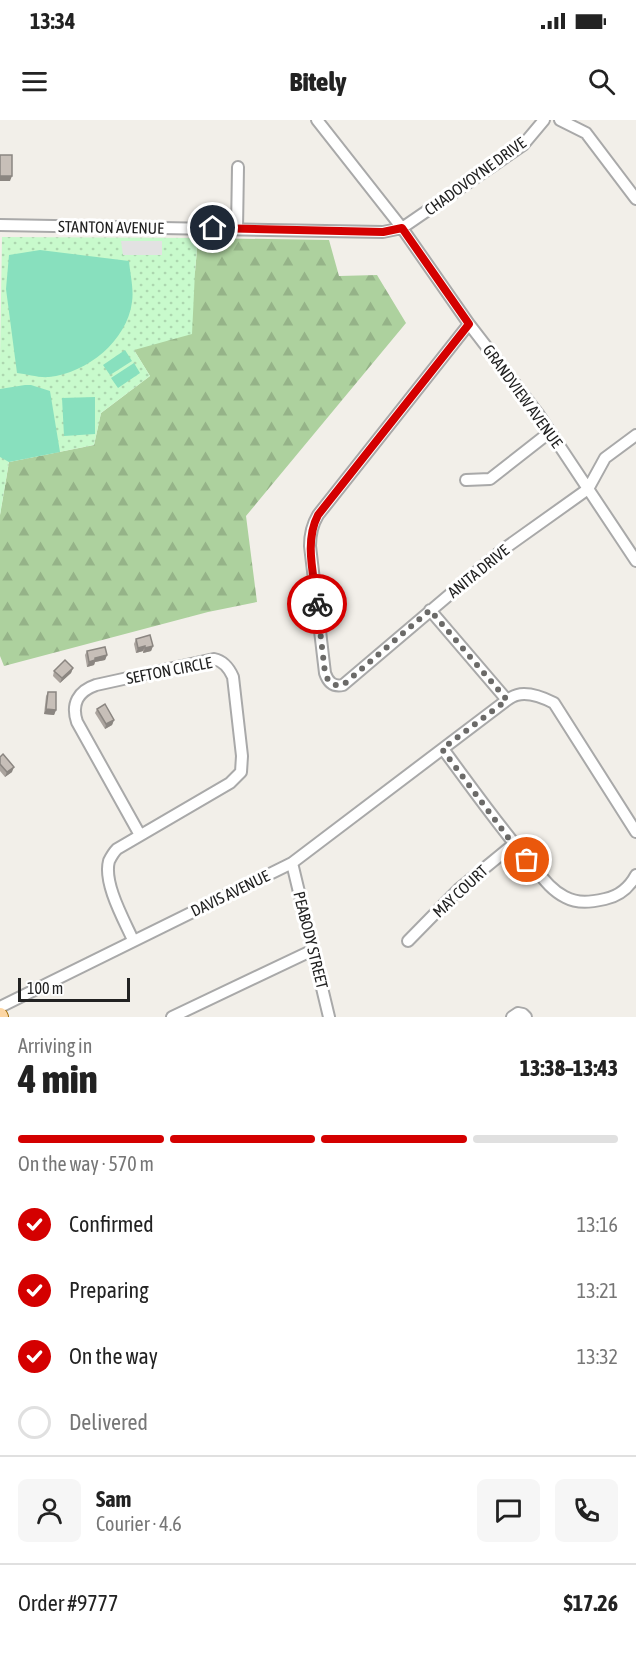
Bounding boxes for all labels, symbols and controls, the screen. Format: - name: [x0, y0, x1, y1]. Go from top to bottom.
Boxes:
- text: 13:34: [30, 8, 75, 34]
- icon: menu: [18, 65, 51, 98]
- icon: search: [585, 65, 618, 98]
- text: Bitely: [290, 66, 346, 97]
- street label: CHADOVOYNE DRIVE: [421, 133, 529, 219]
- pin: [187, 202, 238, 253]
- icon: home: [196, 211, 229, 244]
- street label: STANTON AVENUE: [58, 217, 164, 237]
- street label: GRANDVIEW AVENUE: [480, 341, 567, 451]
- street label: ANITA DRIVE: [444, 541, 512, 601]
- courier: [287, 574, 347, 634]
- icon: bike: [301, 588, 334, 621]
- street label: SEFTON CIRCLE: [125, 653, 214, 687]
- pin: [501, 834, 552, 885]
- icon: bag: [510, 843, 543, 876]
- street label: MAY COURT: [429, 861, 491, 921]
- street label: DAVIS AVENUE: [188, 866, 272, 920]
- street label: PEABODY STREET: [290, 889, 332, 991]
- scale bar: [18, 975, 130, 1002]
- text: 100 m: [27, 979, 63, 997]
- text: Arriving in: [18, 1034, 92, 1057]
- text: 13:38–13:43: [520, 1055, 618, 1081]
- text: 4 min: [18, 1057, 98, 1101]
- text: On the way · 570 m: [18, 1152, 154, 1175]
- icon: check: [18, 1208, 51, 1241]
- text: Confirmed: [69, 1211, 154, 1237]
- text: 13:16: [577, 1213, 618, 1236]
- icon: check: [18, 1274, 51, 1307]
- text: Preparing: [69, 1277, 149, 1303]
- text: 13:21: [577, 1279, 618, 1302]
- icon: check: [18, 1340, 51, 1373]
- text: On the way: [69, 1343, 158, 1369]
- text: 13:32: [577, 1345, 618, 1368]
- text: Delivered: [69, 1409, 148, 1435]
- button: person: [18, 1479, 81, 1542]
- button: chat: [477, 1479, 540, 1542]
- button: phone: [555, 1479, 618, 1542]
- text: Sam: [96, 1486, 131, 1512]
- text: Courier · 4.6: [96, 1512, 182, 1535]
- text: Order #9777: [18, 1590, 118, 1616]
- text: $17.26: [563, 1590, 618, 1616]

